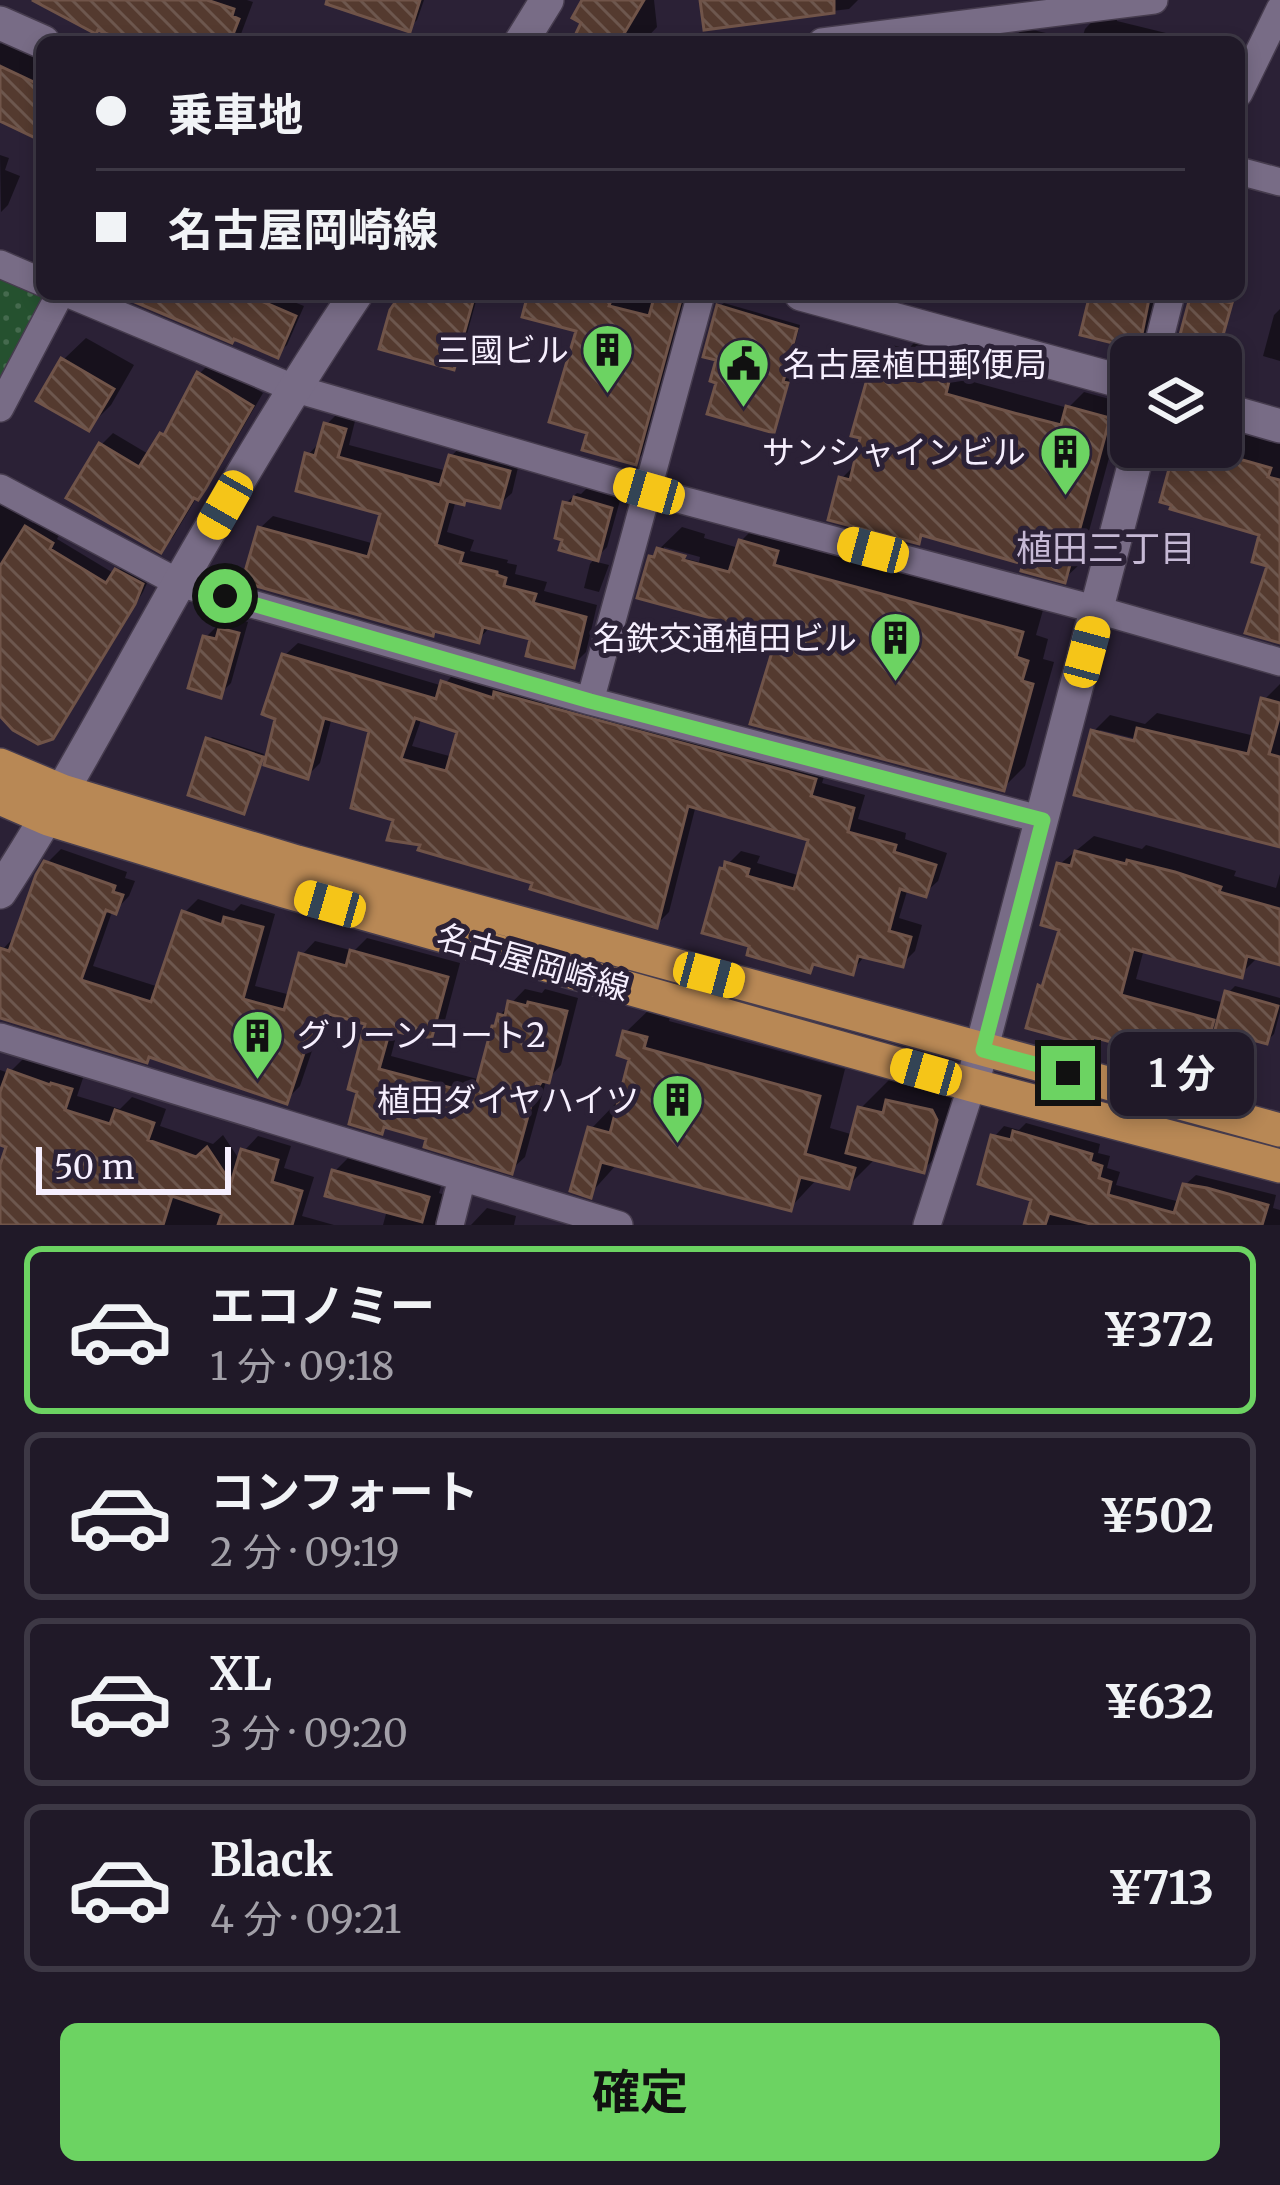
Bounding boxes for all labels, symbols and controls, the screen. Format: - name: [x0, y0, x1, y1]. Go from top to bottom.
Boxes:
- text: 乗車地: [168, 87, 303, 143]
- text: 名古屋岡崎線: [168, 202, 438, 258]
- building icon: 三國ビル: [580, 322, 636, 396]
- place label: 三國ビル: [437, 330, 569, 371]
- public building icon: 名古屋植田郵便局: [716, 336, 772, 410]
- map controls: [1110, 336, 1242, 468]
- button: layers: [1110, 336, 1242, 468]
- place label: 名古屋植田郵便局: [783, 344, 1047, 385]
- building icon: サンシャインビル: [1037, 424, 1093, 498]
- place label: サンシャインビル: [762, 432, 1026, 473]
- car: [609, 464, 689, 518]
- car: [191, 465, 259, 545]
- car: [834, 523, 912, 577]
- district label: 植田三丁目: [1016, 526, 1196, 571]
- route start: [198, 569, 252, 623]
- building icon: 名鉄交通植田ビル: [868, 610, 924, 684]
- car: [1060, 613, 1114, 691]
- place label: 名鉄交通植田ビル: [593, 618, 857, 659]
- car: [290, 877, 370, 931]
- street label: 名古屋岡崎線: [432, 915, 634, 1009]
- car: [670, 948, 748, 1002]
- building icon: グリーンコート2: [230, 1007, 286, 1081]
- place label: グリーンコート2: [297, 1015, 546, 1056]
- callout: 1 分: [1110, 1031, 1254, 1115]
- car: [886, 1045, 966, 1099]
- route end: [1041, 1046, 1095, 1100]
- text: 1 分: [1149, 1049, 1215, 1098]
- building icon: 植田ダイヤハイツ: [650, 1072, 706, 1146]
- place label: 植田ダイヤハイツ: [377, 1080, 639, 1121]
- scale bar: [36, 1141, 231, 1194]
- text: 50 m: [54, 1147, 135, 1188]
- icon: car: [66, 1276, 174, 1384]
- text: エコノミー: [210, 1278, 435, 1334]
- text: ¥372: [1102, 1302, 1214, 1358]
- text: 1 分 · 09:18: [210, 1342, 394, 1391]
- icon: car: [66, 1462, 174, 1570]
- text: コンフォート: [210, 1464, 479, 1520]
- text: ¥502: [1099, 1488, 1214, 1544]
- text: 2 分 · 09:19: [210, 1528, 400, 1577]
- text: XL: [210, 1646, 272, 1702]
- icon: car: [66, 1648, 174, 1756]
- text: ¥632: [1104, 1674, 1214, 1730]
- text: 3 分 · 09:20: [210, 1709, 408, 1758]
- text: Black: [210, 1832, 333, 1888]
- icon: car: [66, 1834, 174, 1942]
- text: ¥713: [1108, 1860, 1214, 1916]
- text: 4 分 · 09:21: [210, 1895, 402, 1944]
- button: 確定: [60, 2023, 1220, 2161]

